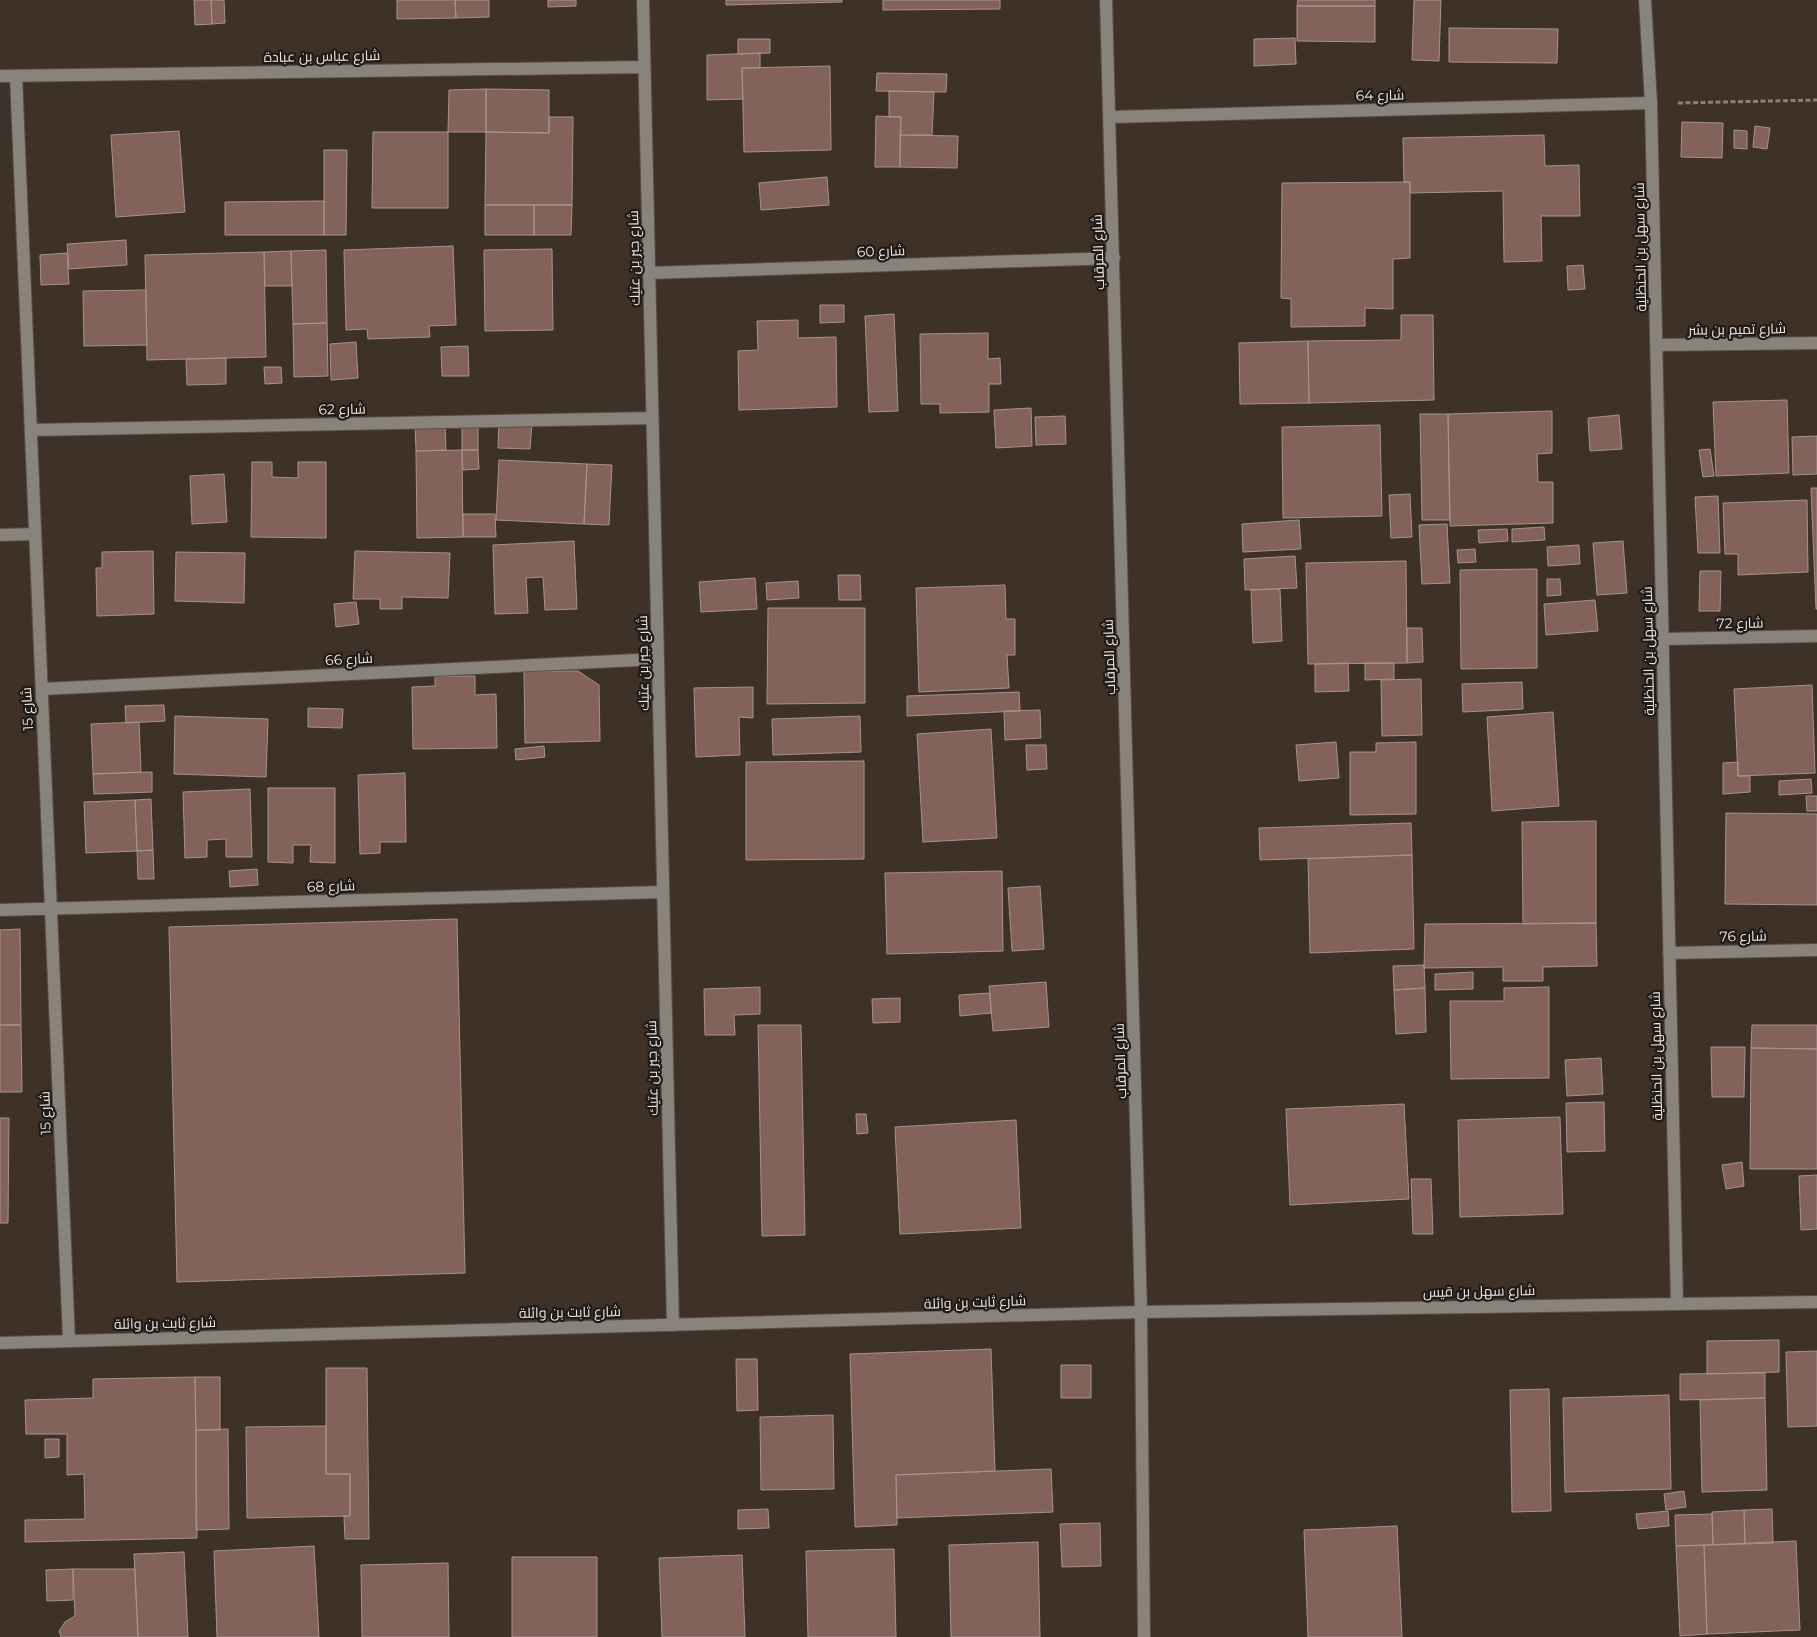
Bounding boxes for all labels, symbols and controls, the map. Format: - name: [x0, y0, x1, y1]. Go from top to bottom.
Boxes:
- street label: شارع عباس بن عبادة: [264, 46, 380, 66]
- street label: شارع 64: [1356, 86, 1404, 104]
- street label: شارع سهل بن الحنظلية: [1630, 182, 1650, 312]
- street label: شارع جبر بن عتيك: [624, 210, 644, 306]
- street label: شارع المرقاب: [1088, 214, 1108, 290]
- street label: شارع 60: [856, 241, 906, 261]
- street label: شارع تميم بن بشر: [1687, 319, 1786, 340]
- street label: شارع 62: [318, 400, 366, 418]
- street label: شارع سهل بن الحنظلية: [1638, 586, 1658, 716]
- street label: شارع 72: [1716, 614, 1764, 632]
- street label: شارع جبر بن عتيك: [633, 615, 653, 711]
- street label: شارع المرقاب: [1099, 619, 1119, 695]
- street label: شارع 66: [325, 649, 373, 669]
- street label: شارع 15: [17, 687, 37, 731]
- street label: شارع 68: [307, 876, 355, 896]
- street label: شارع 76: [1719, 927, 1767, 945]
- street label: شارع سهل بن الحنظلية: [1646, 991, 1666, 1121]
- street label: شارع جبر بن عتيك: [642, 1020, 662, 1116]
- street label: شارع المرقاب: [1110, 1023, 1130, 1099]
- street label: شارع 15: [35, 1091, 55, 1135]
- street label: شارع سهل بن قيس: [1423, 1281, 1535, 1301]
- street label: شارع ثابت بن وائلة: [924, 1291, 1026, 1313]
- street label: شارع ثابت بن وائلة: [519, 1302, 621, 1322]
- street label: شارع ثابت بن وائلة: [114, 1313, 216, 1333]

